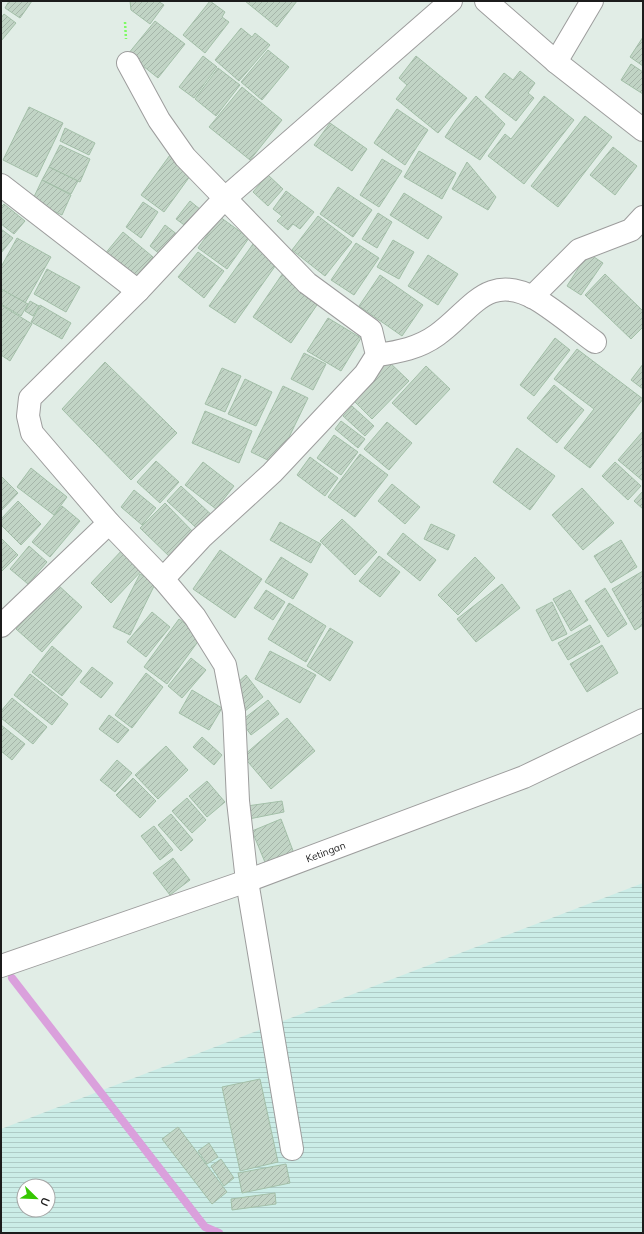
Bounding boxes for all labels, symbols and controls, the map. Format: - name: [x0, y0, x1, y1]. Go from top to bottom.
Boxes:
- street label: Ketingan: [304, 838, 347, 865]
- north arrow: [16, 1178, 56, 1218]
- text: U: [37, 1195, 53, 1208]

